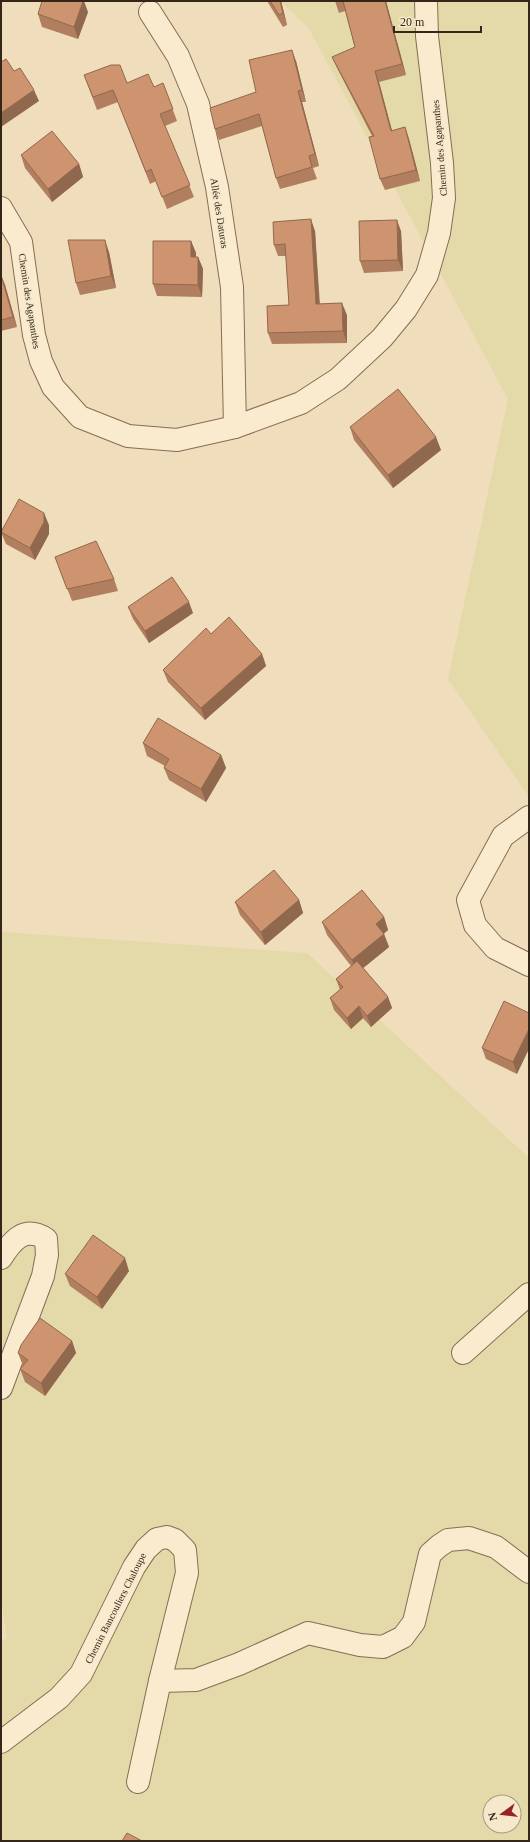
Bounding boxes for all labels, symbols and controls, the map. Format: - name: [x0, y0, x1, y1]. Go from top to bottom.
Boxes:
- scale bar: [394, 8, 481, 34]
- text: 20 m: [400, 15, 425, 29]
- street label: Chemin des Agapanthes: [430, 99, 449, 197]
- street label: Allée des Daturas: [209, 177, 231, 249]
- street label: Chemin des Agapanthes: [17, 252, 43, 350]
- street label: Chemin Bancouliers Chaloupe: [83, 1551, 148, 1665]
- north arrow: [482, 1794, 522, 1834]
- text: N: [486, 1811, 499, 1822]

